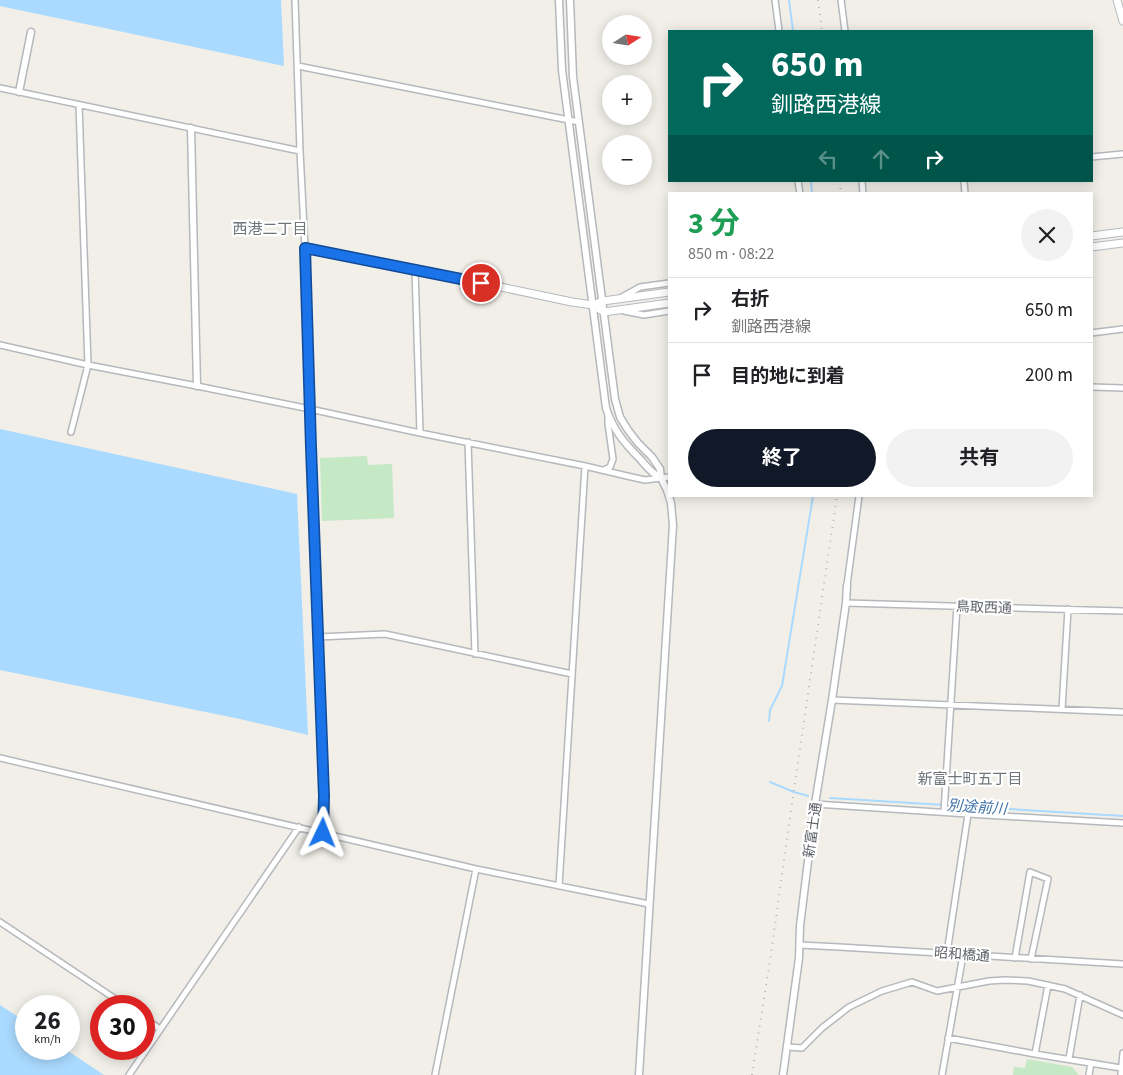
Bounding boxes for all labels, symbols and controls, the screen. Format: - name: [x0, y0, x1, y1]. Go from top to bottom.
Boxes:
- north arrow: [602, 15, 652, 65]
- map controls: [602, 15, 652, 185]
- text: 650 m: [771, 40, 863, 90]
- icon: right: [688, 50, 753, 115]
- button: +: [602, 75, 652, 125]
- text: 釧路西港線: [771, 89, 881, 121]
- button: −: [602, 135, 652, 185]
- icon: left: [814, 145, 842, 173]
- icon: ahead: [867, 145, 895, 173]
- icon: right: [920, 145, 948, 173]
- text: 3 分: [688, 202, 740, 245]
- button: close: [1021, 209, 1073, 261]
- district label: 西港二丁目: [232, 219, 308, 240]
- text: 850 m · 08:22: [688, 243, 775, 265]
- pin: [460, 262, 502, 304]
- icon: arrive: [467, 269, 495, 297]
- text: 右折: [731, 286, 769, 313]
- icon: right: [688, 296, 716, 324]
- text: 650 m: [1025, 297, 1073, 324]
- text: 釧路西港線: [731, 316, 811, 338]
- icon: arrive: [688, 361, 716, 389]
- text: 200 m: [1025, 362, 1073, 389]
- text: 目的地に到着: [731, 363, 845, 390]
- button: 終了: [688, 429, 876, 487]
- button: 共有: [886, 429, 1073, 487]
- street label: 鳥取西通: [956, 597, 1012, 619]
- district label: 新富士町五丁目: [917, 769, 1023, 790]
- water label: 別途前川: [946, 795, 1010, 820]
- street label: 新富士通: [799, 801, 827, 859]
- position arrow: [296, 806, 348, 858]
- street label: 昭和橋通: [933, 943, 991, 967]
- speed limit sign: 30: [90, 995, 155, 1060]
- text: 26: [34, 1003, 61, 1039]
- text: km/h: [34, 1031, 61, 1048]

